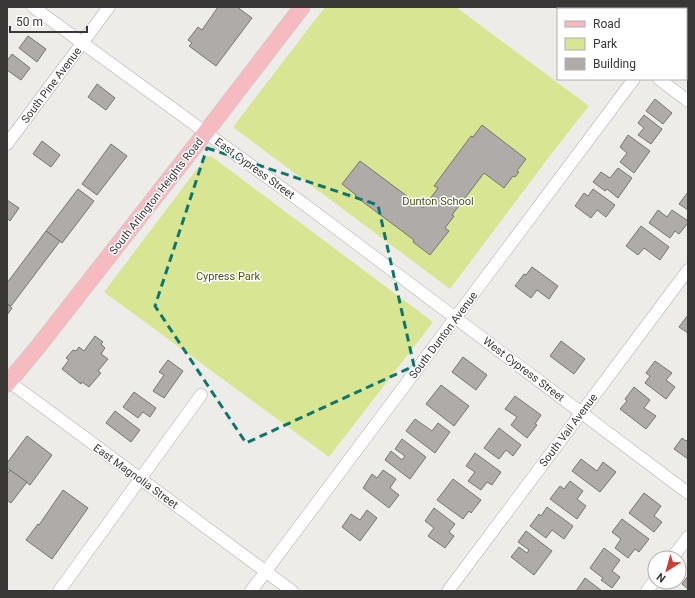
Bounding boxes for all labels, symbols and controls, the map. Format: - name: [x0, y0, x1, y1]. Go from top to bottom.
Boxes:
- scale bar: [10, 8, 87, 34]
- legend: [557, 8, 687, 80]
- text: 50 m: [16, 15, 43, 29]
- text: Road: [593, 17, 621, 31]
- text: Park: [593, 37, 618, 51]
- street label: South Pine Avenue: [19, 45, 84, 126]
- text: Building: [593, 57, 636, 71]
- street label: East Cypress Street: [212, 135, 297, 202]
- street label: South Arlington Heights Road: [107, 136, 206, 257]
- park label: Dunton School: [402, 195, 474, 208]
- park label: Cypress Park: [196, 270, 261, 283]
- street label: South Dunton Avenue: [407, 289, 480, 381]
- street label: West Cypress Street: [480, 335, 567, 404]
- street label: South Vail Avenue: [537, 391, 600, 469]
- street label: East Magnolia Street: [91, 441, 181, 512]
- north arrow: [647, 550, 687, 590]
- text: N: [654, 570, 668, 585]

